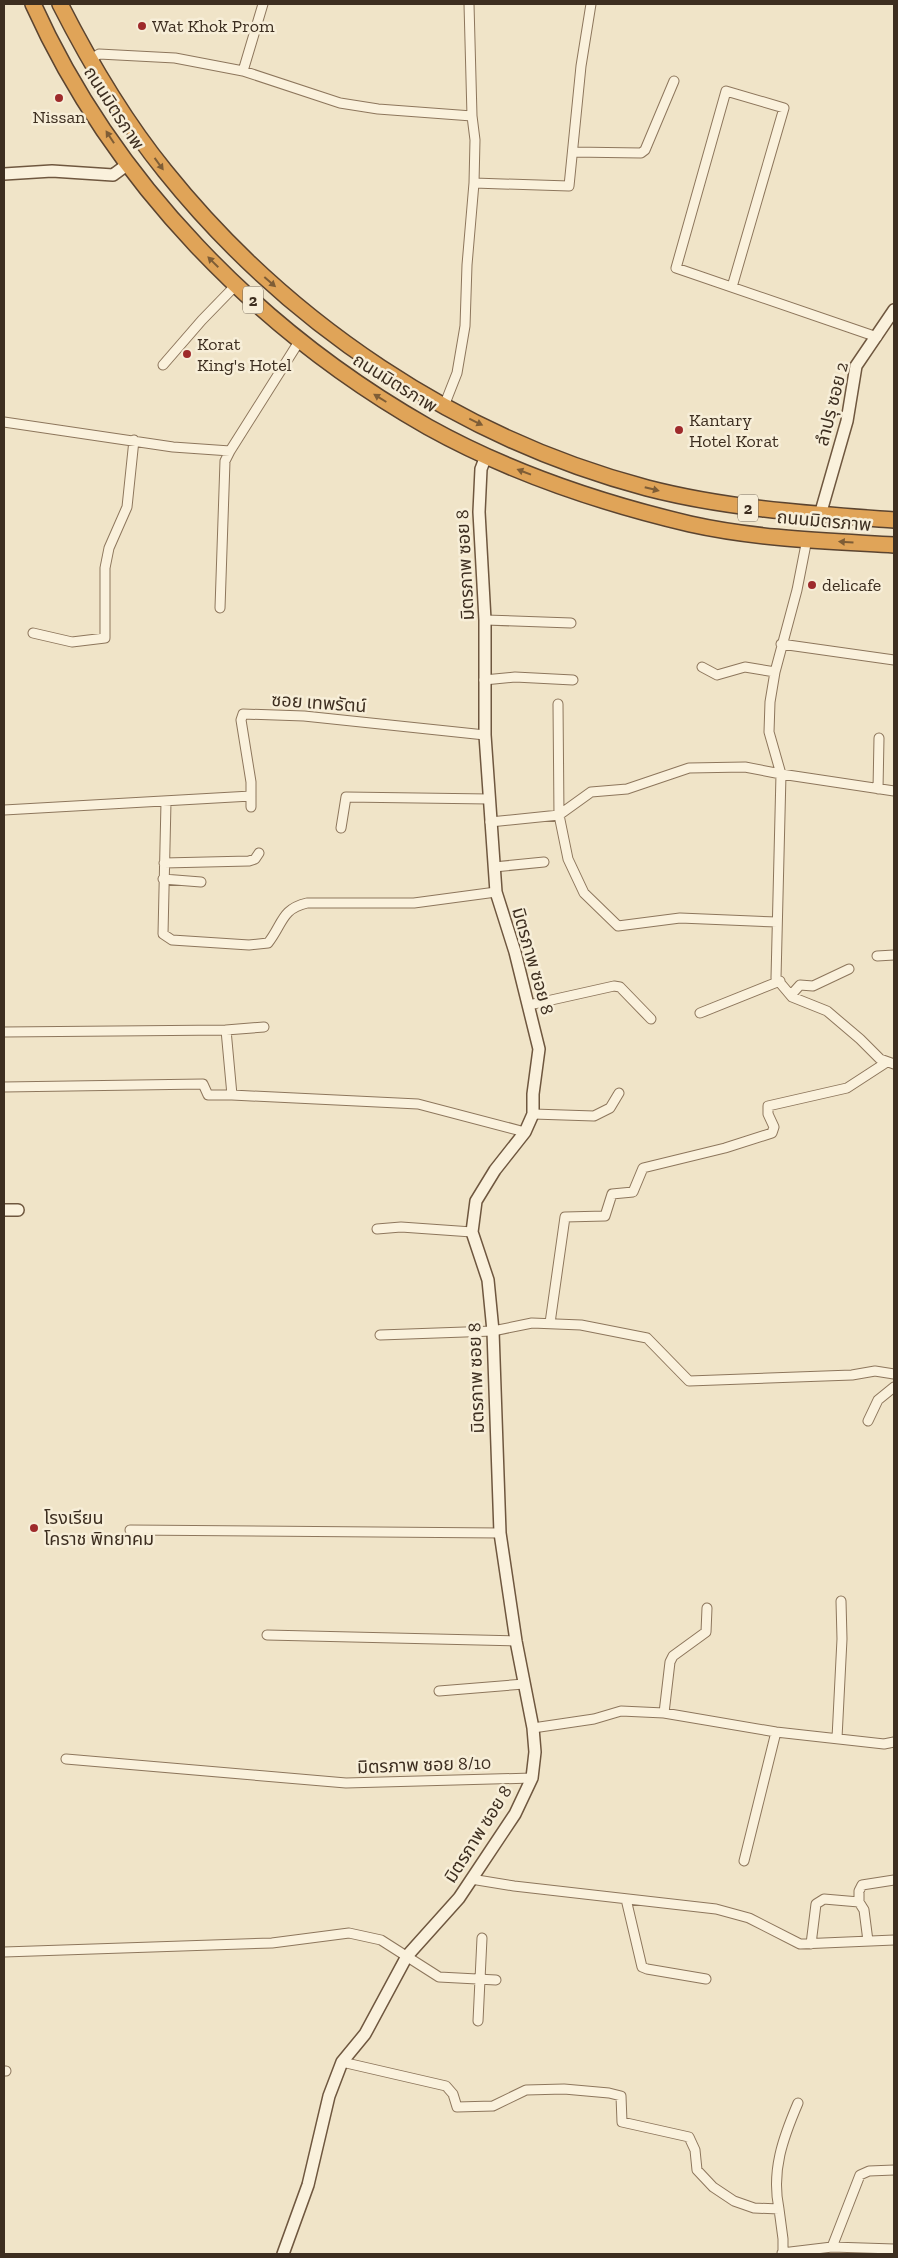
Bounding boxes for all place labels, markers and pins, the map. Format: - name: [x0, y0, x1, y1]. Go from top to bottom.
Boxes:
- place label: Wat Khok Prom: [152, 15, 275, 37]
- marker: Wat Khok Prom: [136, 20, 148, 32]
- marker: Nissan: [53, 92, 65, 104]
- place label: Nissan: [33, 106, 86, 128]
- place label: Korat King's Hotel: [197, 333, 292, 376]
- marker: Korat King's Hotel: [181, 348, 193, 360]
- place label: Kantary Hotel Korat: [689, 409, 779, 452]
- marker: Kantary Hotel Korat: [673, 424, 685, 436]
- place label: delicafe: [822, 574, 881, 596]
- marker: delicafe: [806, 579, 818, 591]
- place label: โรงเรียน โคราช พิทยาคม: [44, 1507, 154, 1550]
- marker: โรงเรียน โคราช พิทยาคม: [28, 1522, 40, 1534]

